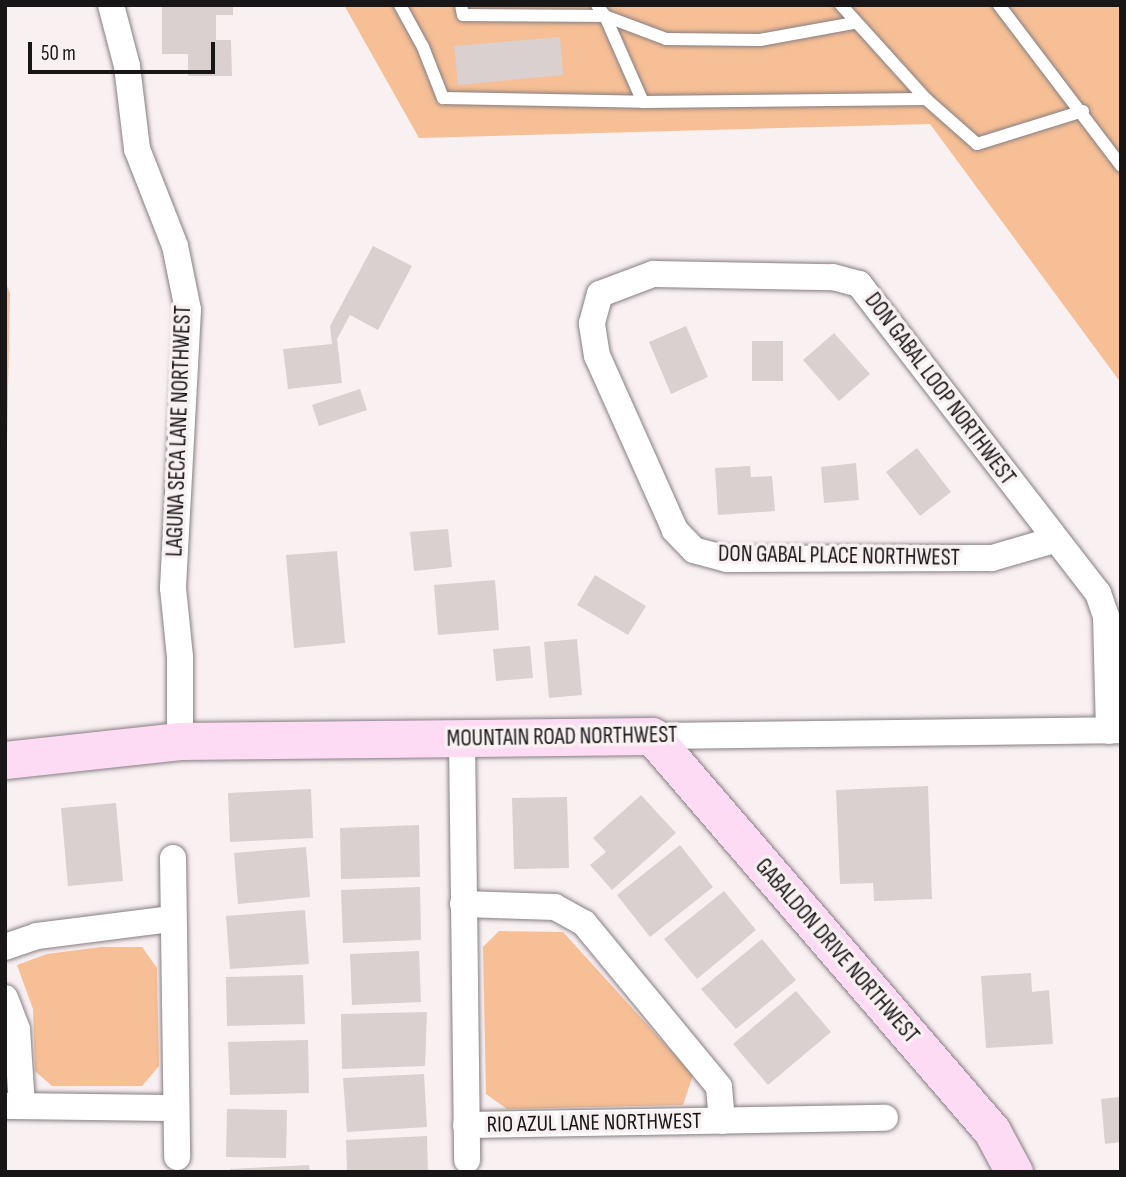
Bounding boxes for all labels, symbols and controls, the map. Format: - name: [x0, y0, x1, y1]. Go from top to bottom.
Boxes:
- scale bar: [32, 28, 219, 72]
- text: 50 m: [41, 41, 76, 66]
- street label: DON GABAL LOOP NORTHWEST: [859, 287, 1021, 491]
- street label: LAGUNA SECA LANE NORTHWEST: [161, 305, 197, 557]
- street label: DON GABAL PLACE NORTHWEST: [718, 540, 960, 572]
- street label: MOUNTAIN ROAD NORTHWEST: [446, 721, 678, 753]
- street label: GABALDON DRIVE NORTHWEST: [749, 853, 925, 1049]
- street label: RIO AZUL LANE NORTHWEST: [486, 1107, 702, 1139]

